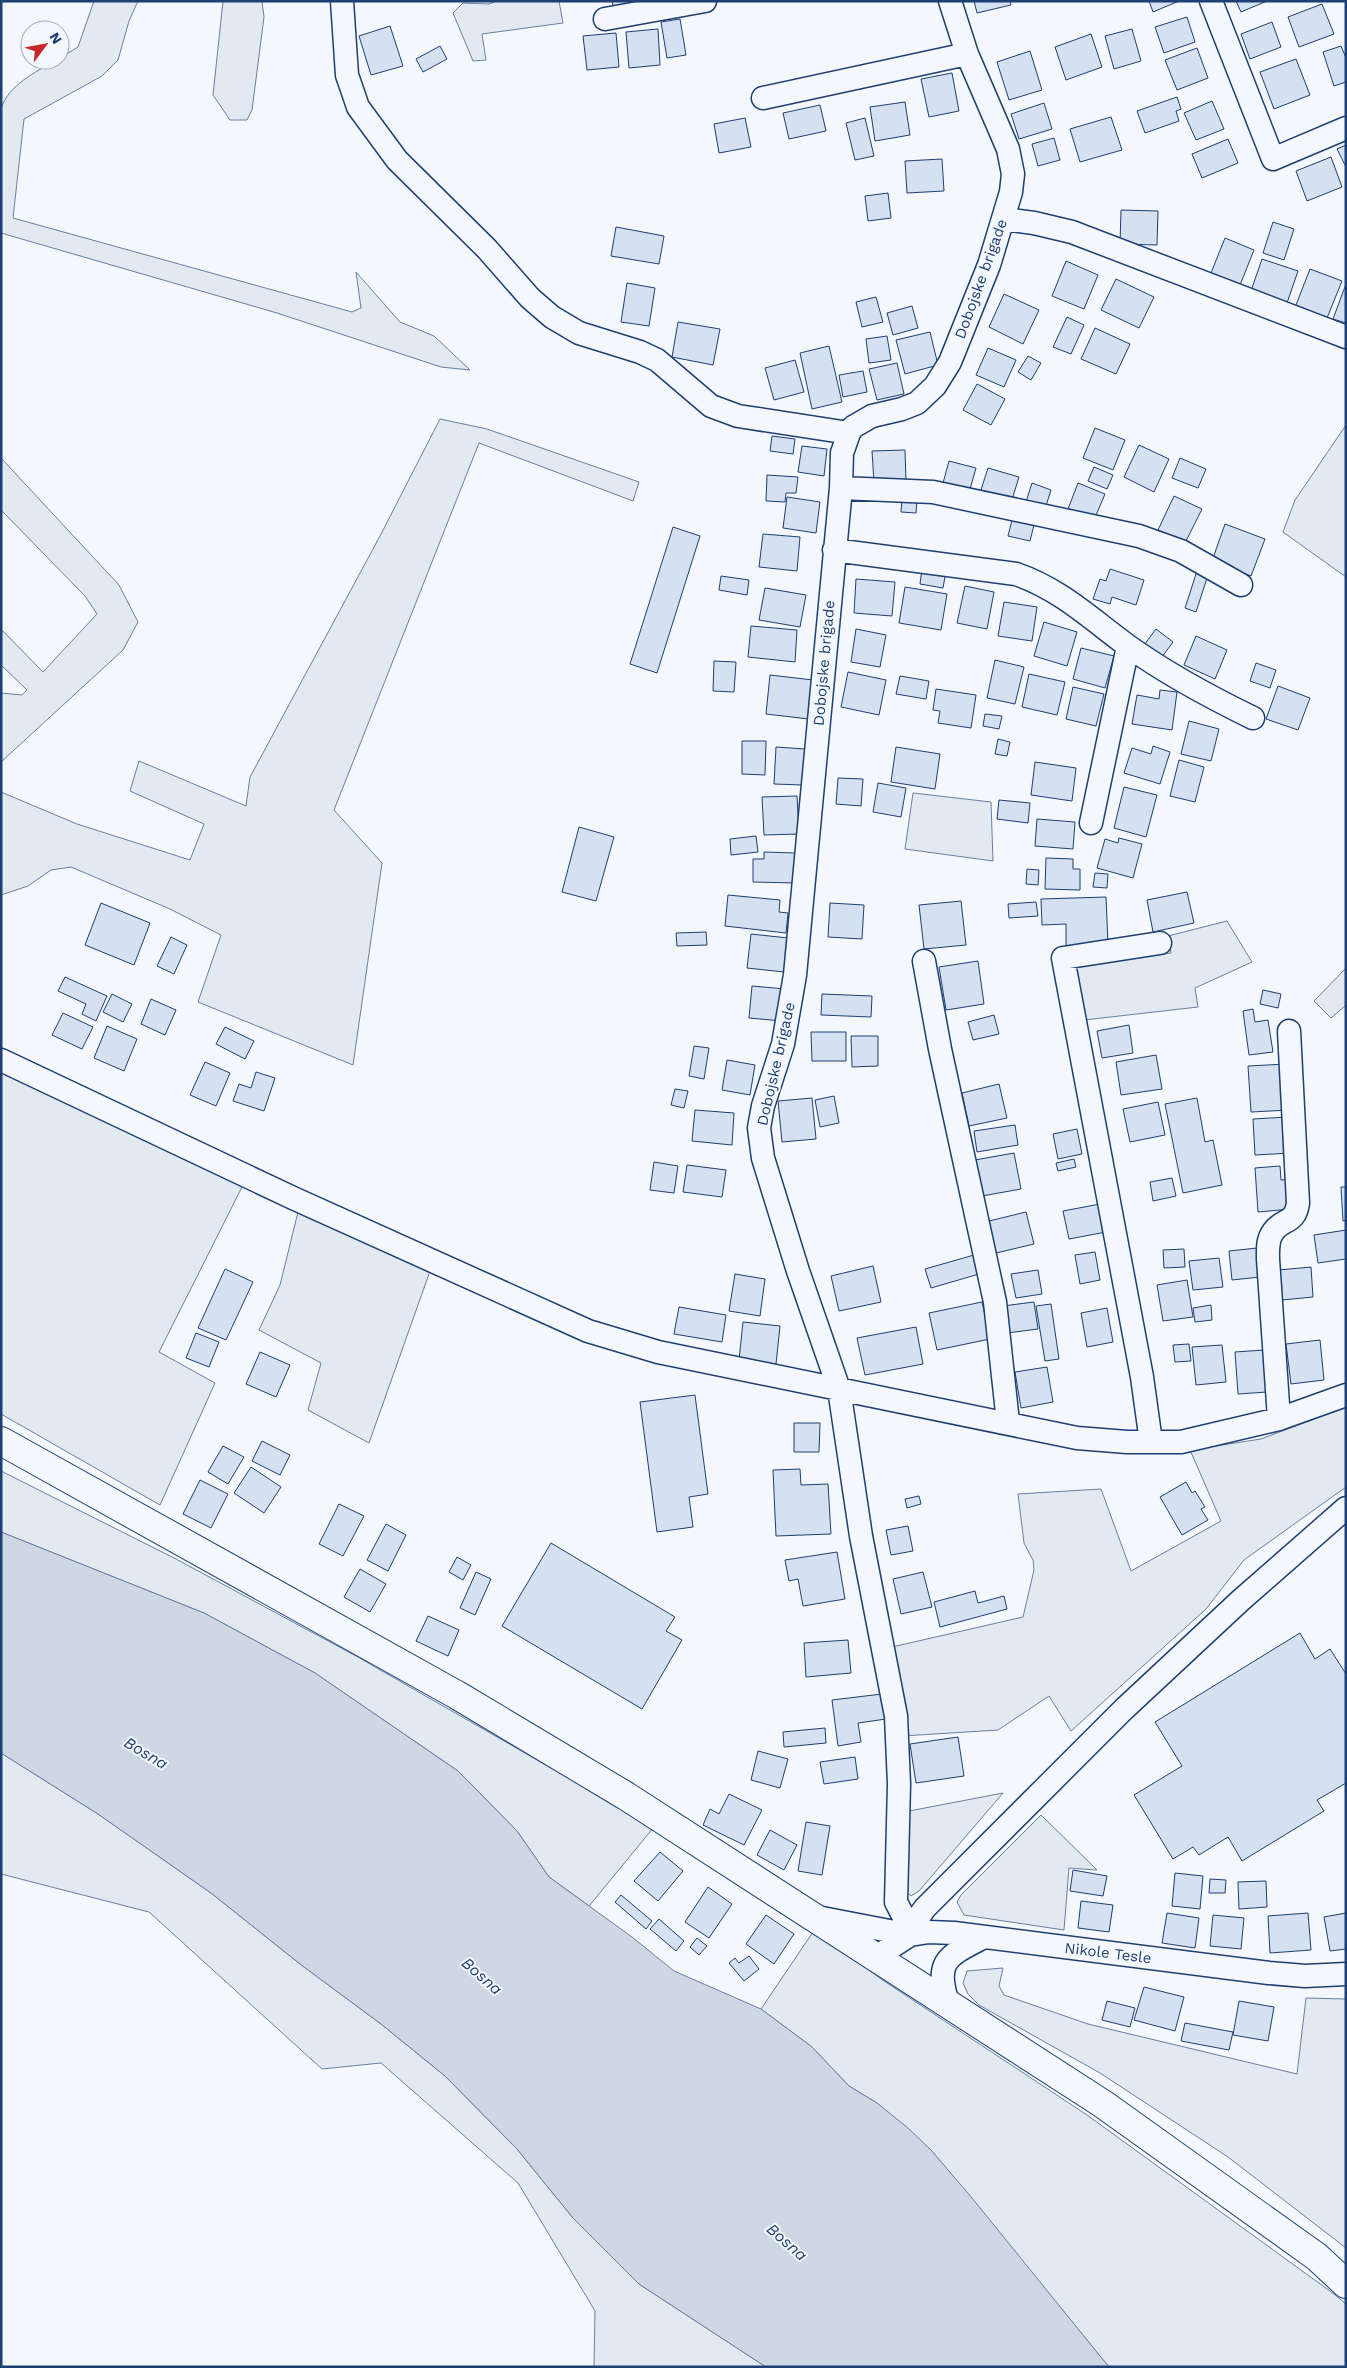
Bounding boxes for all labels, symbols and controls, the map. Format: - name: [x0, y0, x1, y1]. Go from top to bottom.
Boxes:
- north arrow: [20, 20, 70, 70]
- text: N: [46, 29, 66, 47]
- street label: Dobojske brigade: [951, 217, 1011, 341]
- street label: Dobojske brigade: [810, 599, 838, 727]
- street label: Dobojske brigade: [753, 1001, 799, 1127]
- water label: Bosna: [121, 1733, 171, 1773]
- street label: Nikole Tesle: [1064, 1939, 1152, 1967]
- water label: Bosna: [458, 1953, 506, 1999]
- water label: Bosna: [763, 2219, 811, 2265]

